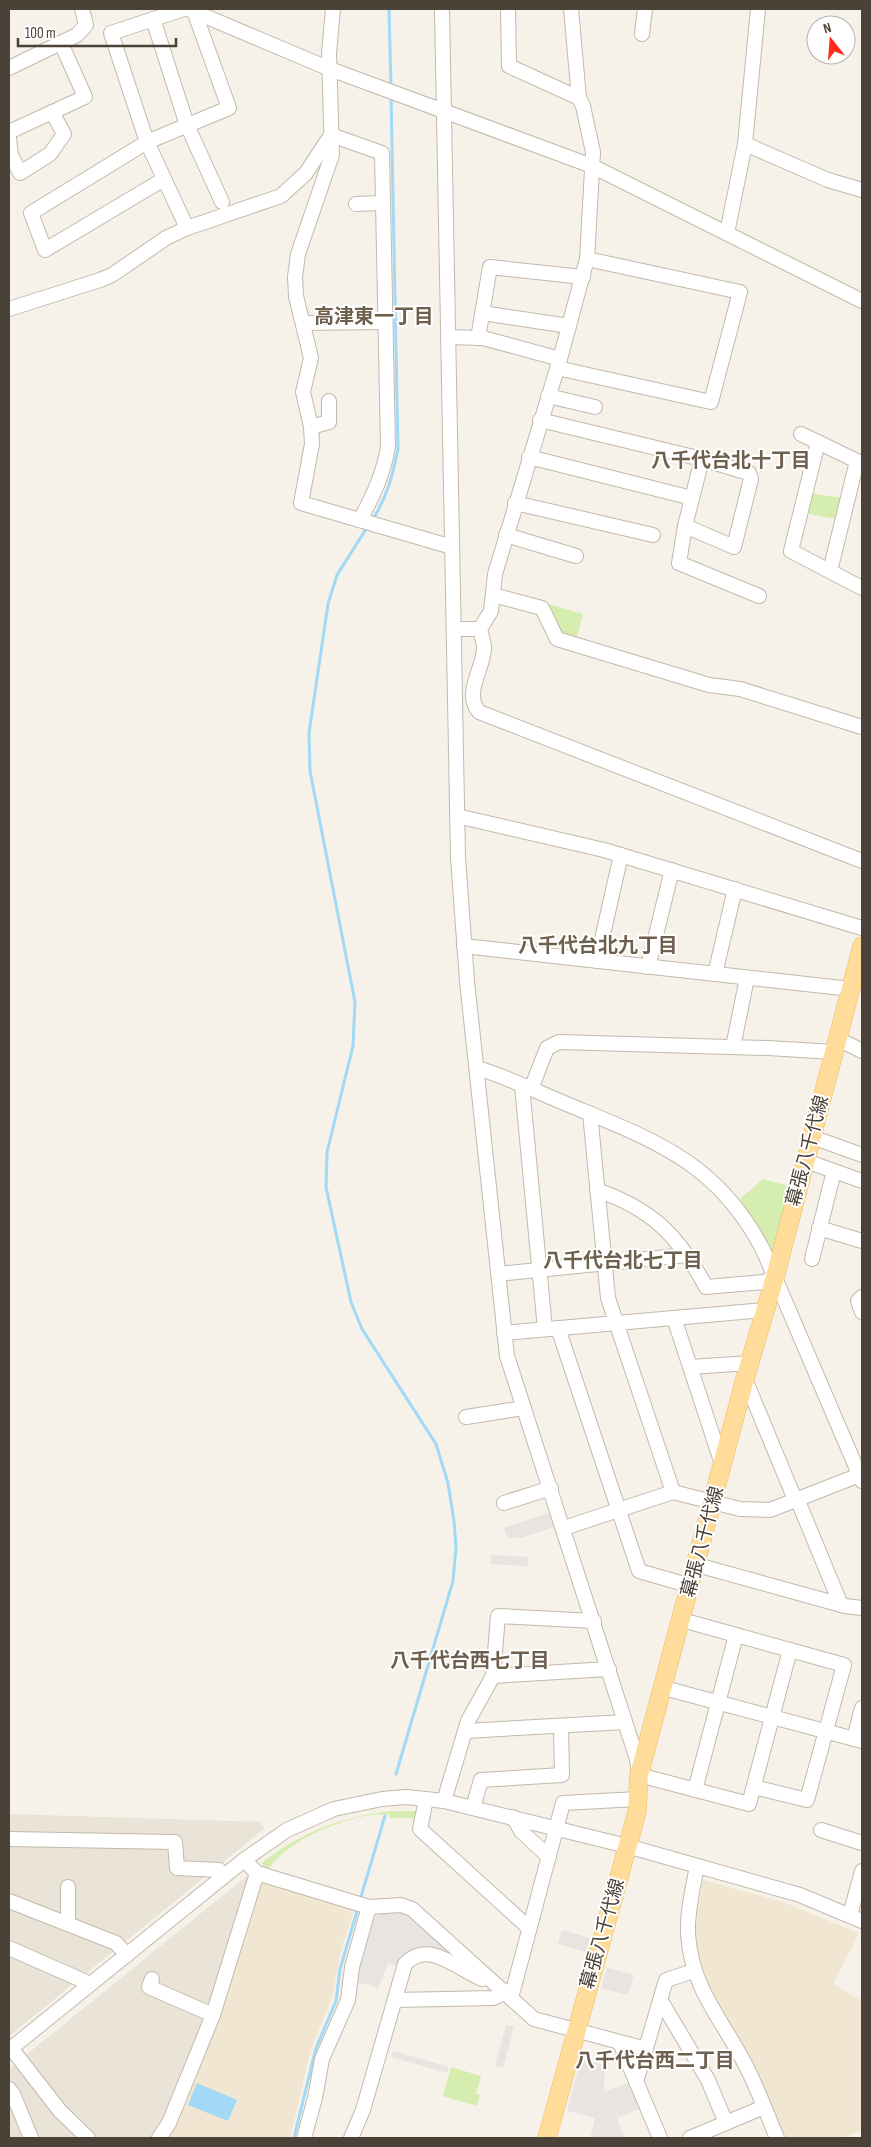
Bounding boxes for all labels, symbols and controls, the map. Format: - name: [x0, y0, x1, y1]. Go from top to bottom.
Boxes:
- scale bar: [18, 15, 175, 47]
- north arrow: [806, 15, 856, 65]
- text: N: [821, 19, 833, 37]
- text: 100 m: [25, 24, 56, 43]
- district label: 高津東一丁目: [314, 305, 434, 329]
- district label: 八千代台北十丁目: [651, 449, 811, 473]
- district label: 八千代台北九丁目: [518, 934, 678, 958]
- street label: 幕張八千代線: [782, 1093, 834, 1209]
- district label: 八千代台北七丁目: [543, 1249, 703, 1273]
- street label: 幕張八千代線: [677, 1484, 729, 1600]
- district label: 八千代台西七丁目: [390, 1649, 550, 1673]
- street label: 幕張八千代線: [576, 1876, 630, 1992]
- district label: 八千代台西二丁目: [575, 2049, 735, 2073]

